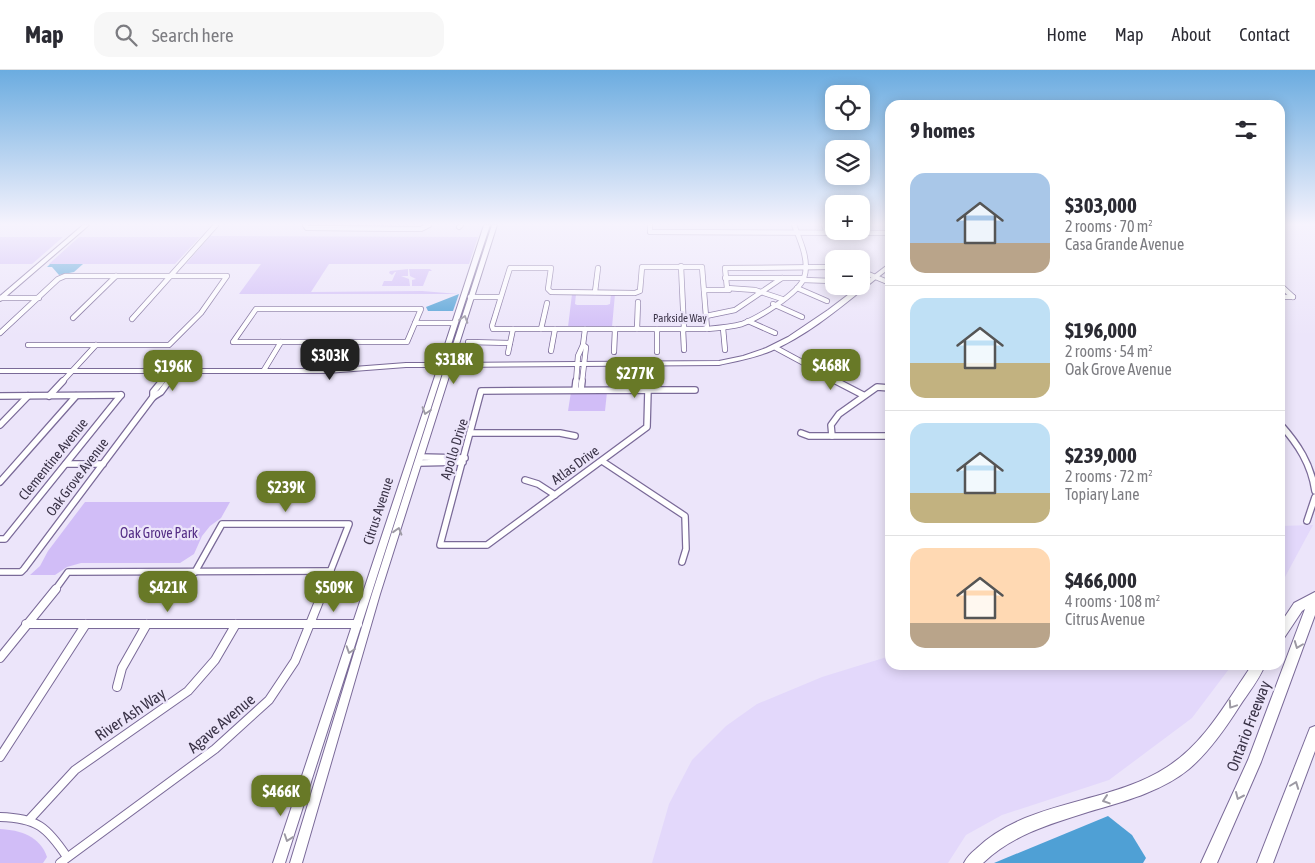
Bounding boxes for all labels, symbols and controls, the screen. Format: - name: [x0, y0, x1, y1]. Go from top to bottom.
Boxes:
- search box: [94, 12, 444, 57]
- text: Map: [25, 21, 64, 48]
- icon: search: [112, 21, 140, 49]
- text: Search here: [152, 24, 234, 46]
- text: Home: [1047, 24, 1087, 45]
- text: Map: [1115, 24, 1144, 45]
- text: About: [1172, 24, 1211, 45]
- text: Contact: [1239, 24, 1290, 45]
- map controls: [825, 85, 870, 295]
- button: locate: [825, 85, 870, 130]
- icon: filters: [1232, 116, 1260, 144]
- text: 9 homes: [910, 118, 975, 142]
- button: layers: [825, 140, 870, 185]
- icon: home: [950, 193, 1010, 253]
- text: $303,000: [1065, 193, 1137, 217]
- button: +: [825, 195, 870, 240]
- text: 2 rooms · 70 m²: [1065, 217, 1153, 235]
- text: Casa Grande Avenue: [1065, 235, 1184, 253]
- button: −: [825, 250, 870, 295]
- street label: Parkside Way: [653, 312, 707, 324]
- one-way arrow: [458, 315, 468, 323]
- icon: home: [950, 318, 1010, 378]
- text: $196,000: [1065, 318, 1137, 342]
- pin: $303K: [295, 338, 365, 381]
- pin: $318K: [419, 342, 489, 385]
- text: 2 rooms · 54 m²: [1065, 342, 1153, 360]
- text: $303K: [311, 346, 349, 364]
- pin: $468K: [796, 348, 866, 391]
- pin: $196K: [138, 350, 208, 392]
- text: $318K: [435, 350, 473, 368]
- pin: $277K: [600, 356, 670, 399]
- text: $468K: [812, 356, 850, 374]
- text: $196K: [154, 357, 192, 375]
- text: Oak Grove Avenue: [1065, 360, 1172, 378]
- text: $277K: [616, 364, 654, 382]
- one-way arrow: [421, 407, 431, 415]
- street label: Clementine Avenue: [15, 415, 91, 503]
- street label: Apollo Drive: [437, 417, 471, 481]
- street label: Oak Grove Avenue: [42, 435, 112, 519]
- street label: Atlas Drive: [548, 442, 602, 488]
- icon: home: [950, 443, 1010, 503]
- text: $239,000: [1065, 443, 1137, 467]
- text: 2 rooms · 72 m²: [1065, 467, 1153, 485]
- pin: $239K: [251, 470, 321, 513]
- street label: Citrus Avenue: [360, 475, 396, 547]
- text: $239K: [267, 478, 305, 496]
- text: Topiary Lane: [1065, 485, 1139, 503]
- park label: Oak Grove Park: [120, 525, 198, 541]
- one-way arrow: [392, 527, 402, 536]
- icon: home: [950, 568, 1010, 628]
- text: $466,000: [1065, 568, 1137, 592]
- pin: $421K: [133, 570, 203, 613]
- pin: $509K: [299, 570, 369, 613]
- text: $421K: [149, 578, 187, 596]
- text: $509K: [315, 578, 353, 596]
- text: 4 rooms · 108 m²: [1065, 592, 1160, 610]
- text: Citrus Avenue: [1065, 610, 1145, 628]
- one-way arrow: [1294, 640, 1304, 649]
- one-way arrow: [345, 645, 355, 653]
- street label: Ontario Freeway: [1222, 678, 1275, 774]
- street label: River Ash Way: [91, 684, 169, 745]
- street label: Agave Avenue: [184, 690, 259, 757]
- one-way arrow: [1229, 700, 1238, 709]
- pin: $466K: [246, 774, 316, 817]
- one-way arrow: [1289, 781, 1299, 790]
- text: $466K: [262, 782, 300, 800]
- one-way arrow: [1234, 791, 1245, 800]
- one-way arrow: [1102, 794, 1110, 804]
- one-way arrow: [284, 833, 294, 841]

